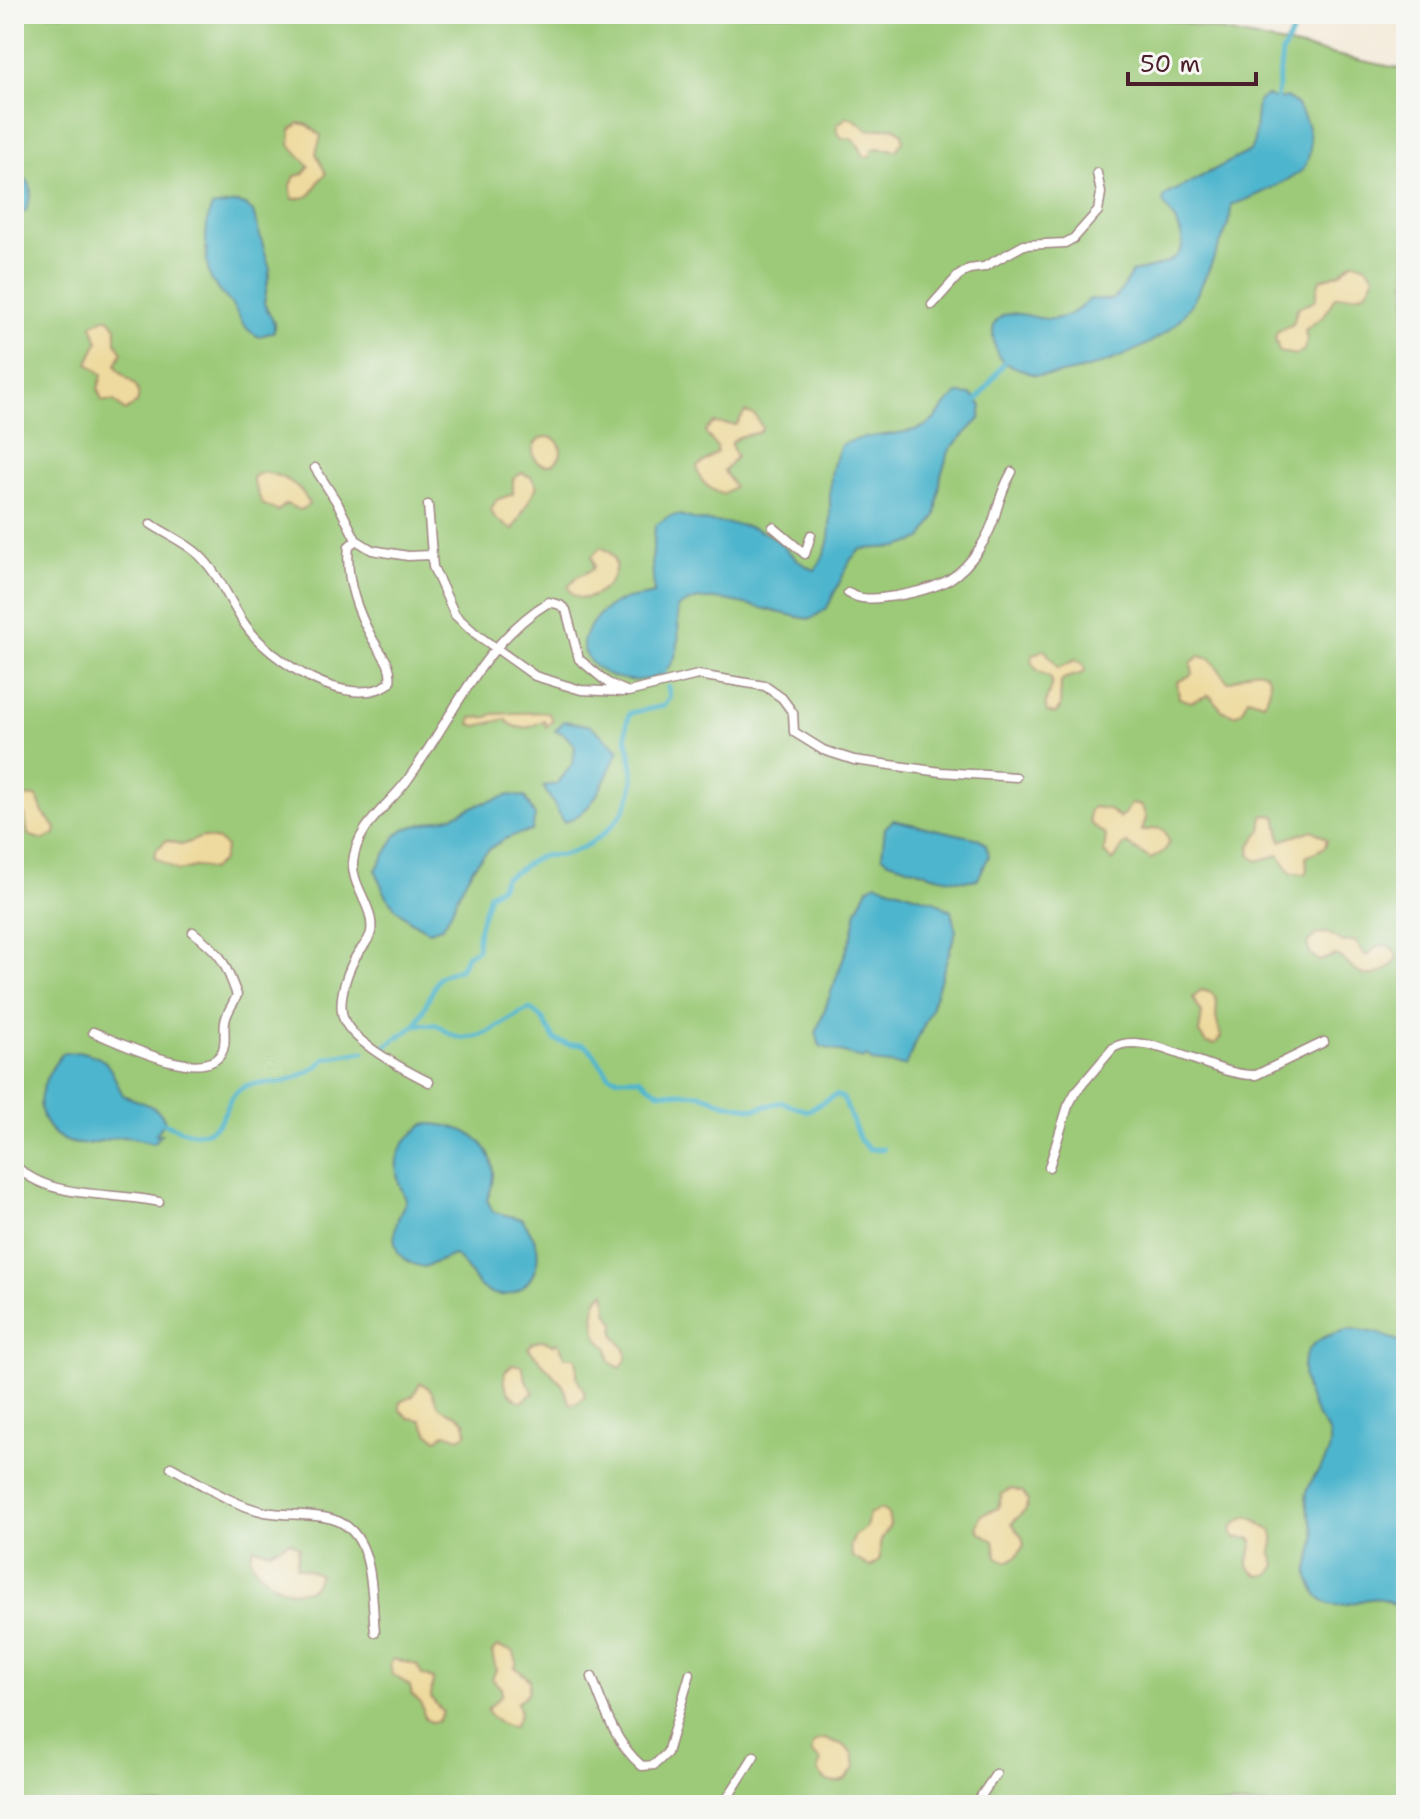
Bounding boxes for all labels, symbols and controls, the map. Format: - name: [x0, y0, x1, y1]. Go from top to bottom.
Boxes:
- scale bar: [1128, 36, 1256, 86]
- text: 50 m: [1140, 48, 1200, 80]

